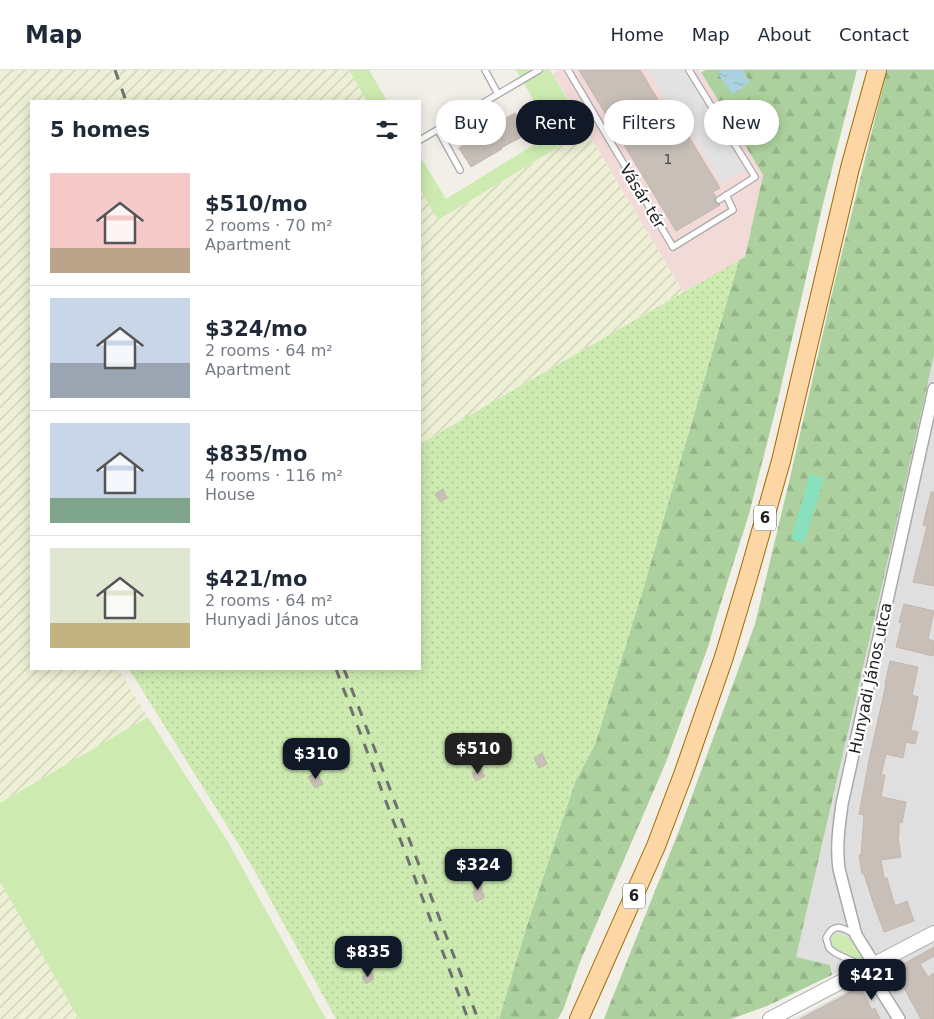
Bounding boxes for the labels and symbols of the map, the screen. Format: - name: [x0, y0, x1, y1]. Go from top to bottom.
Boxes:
- house number: 1: [664, 151, 672, 167]
- street label: Vásár tér: [616, 160, 669, 232]
- road number: 6: [754, 506, 776, 530]
- street label: Hunyadi János utca: [845, 601, 896, 755]
- pin: $510: [448, 732, 508, 775]
- pin: $310: [286, 738, 346, 780]
- pin: $324: [448, 848, 508, 891]
- road number: 6: [623, 884, 645, 908]
- pin: $835: [338, 936, 398, 978]
- pin: $421: [842, 958, 902, 1001]

